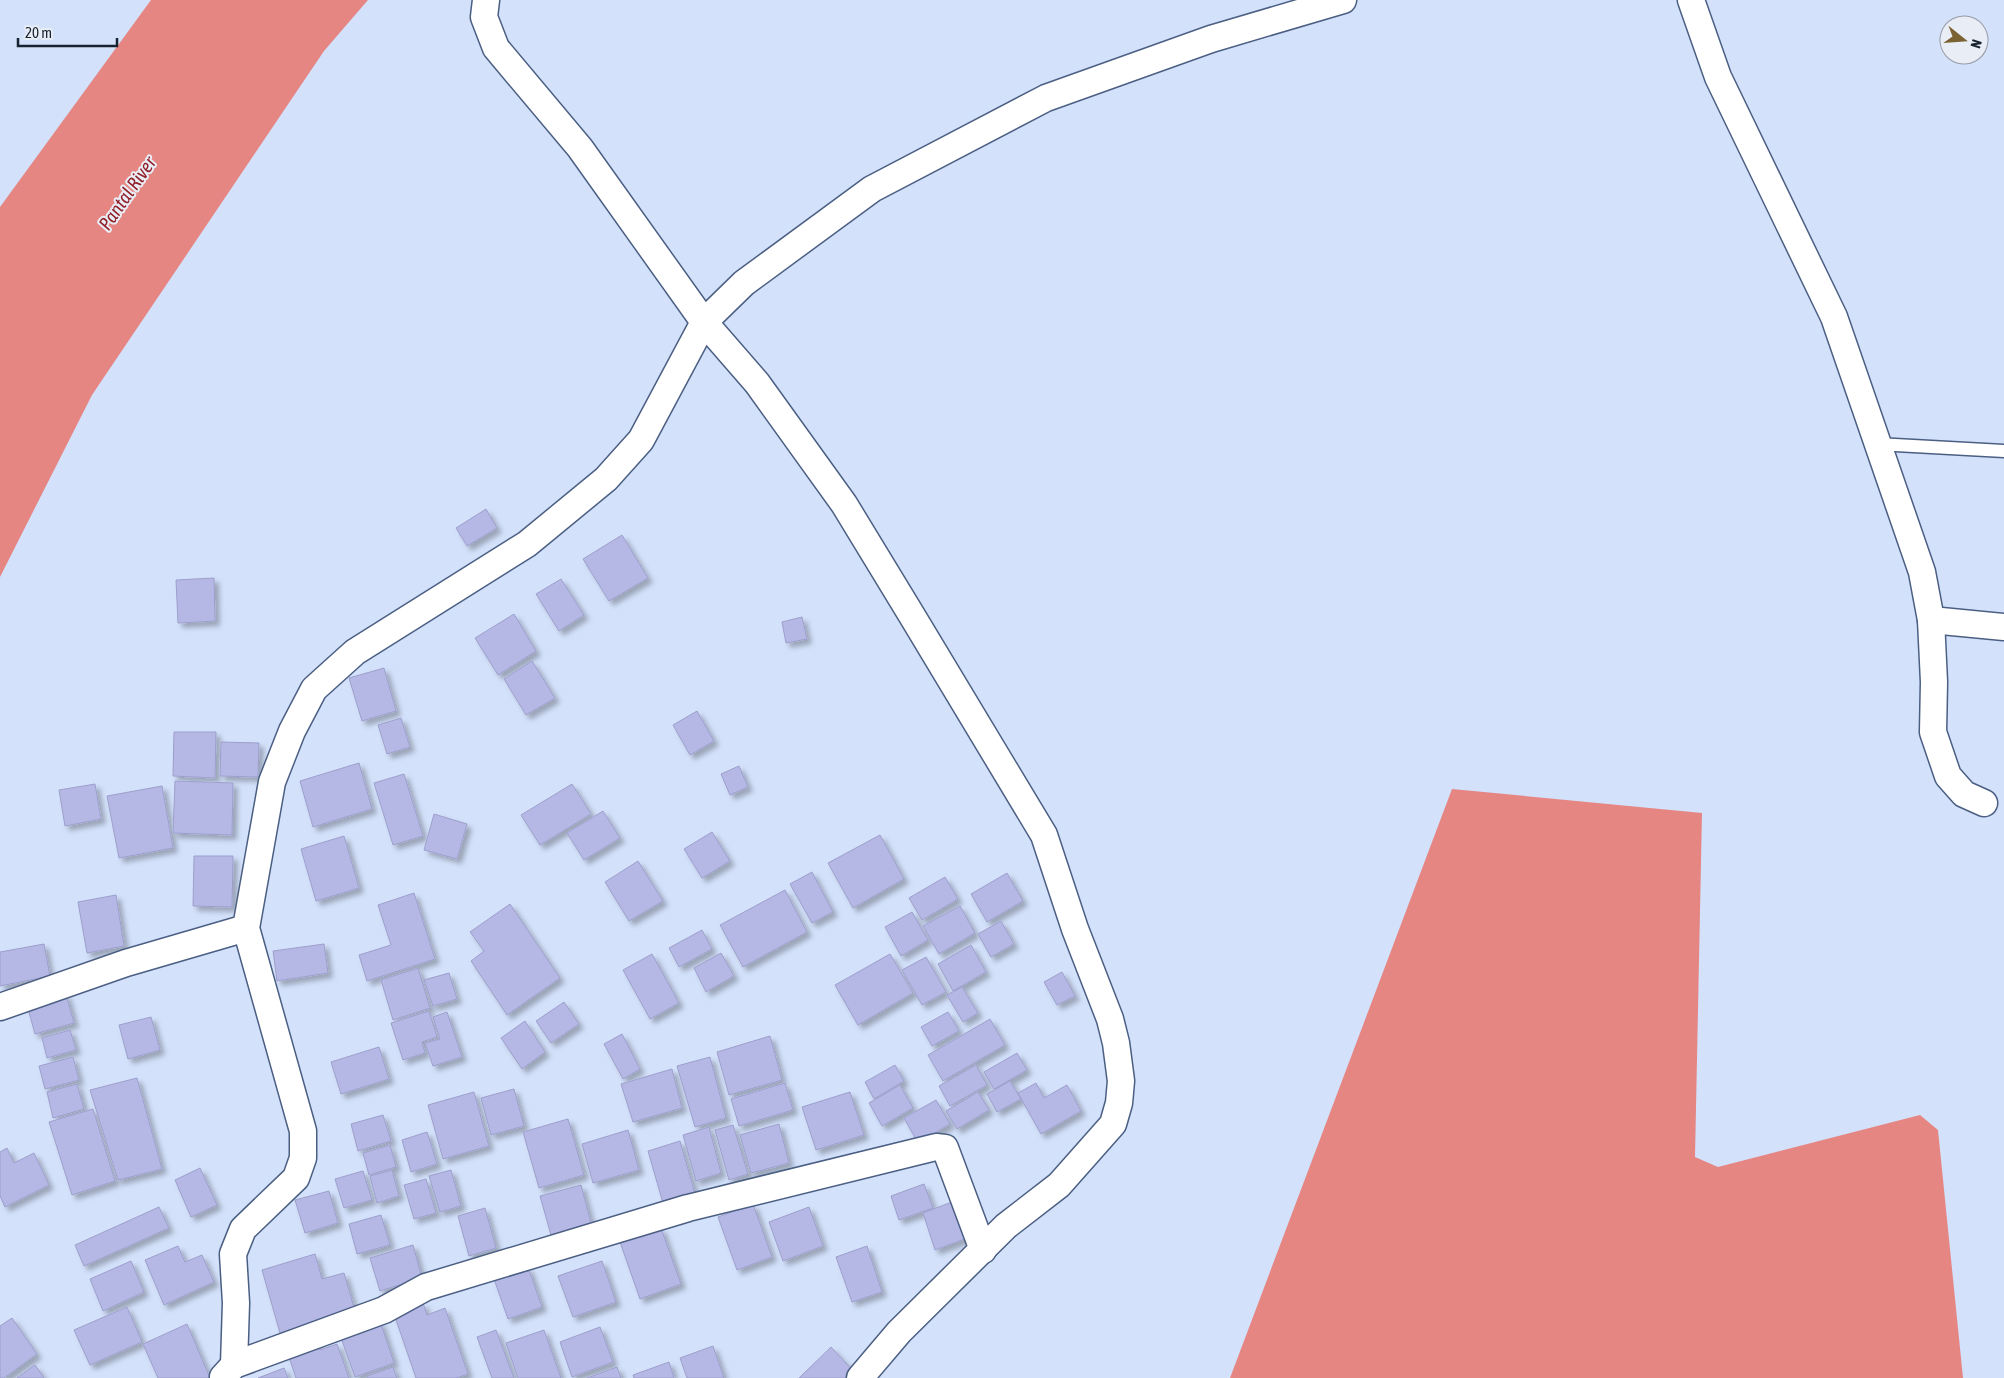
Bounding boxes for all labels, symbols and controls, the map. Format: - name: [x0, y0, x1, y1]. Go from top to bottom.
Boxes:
- scale bar: [18, 15, 116, 47]
- north arrow: [1939, 15, 1989, 65]
- text: 20 m: [25, 24, 52, 41]
- text: N: [1968, 38, 1985, 50]
- water label: Pantal River: [94, 151, 161, 234]

